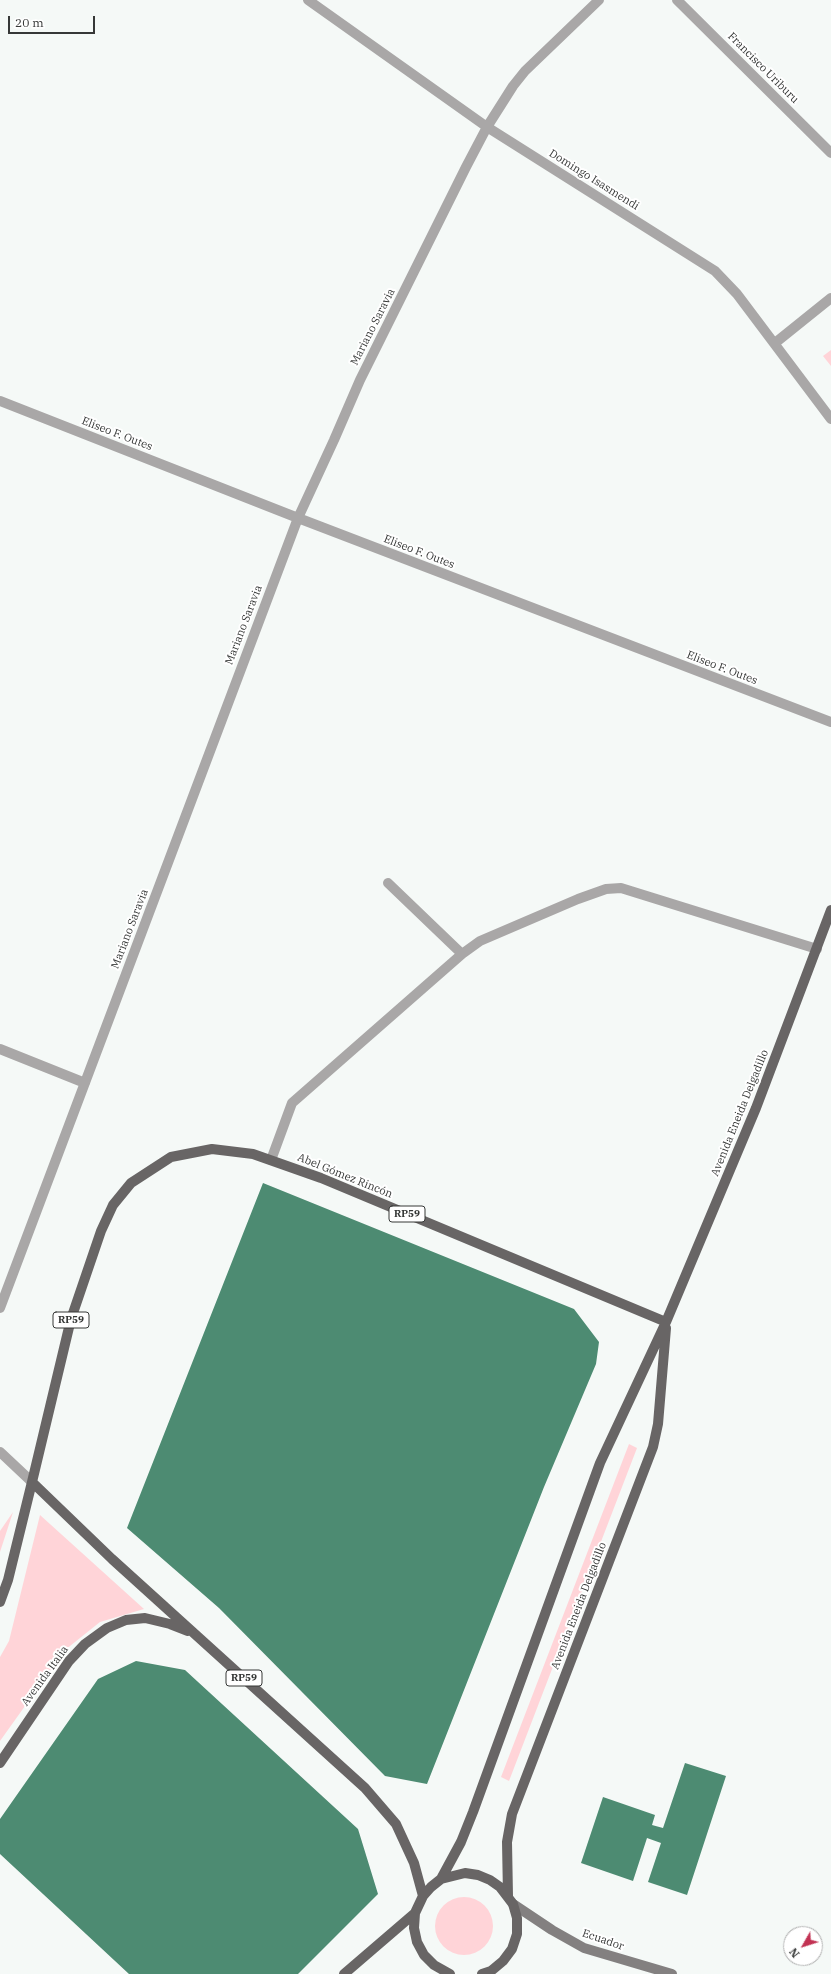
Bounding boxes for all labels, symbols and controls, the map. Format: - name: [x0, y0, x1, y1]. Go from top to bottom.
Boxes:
- scale bar: [10, 8, 97, 34]
- text: 20 m: [15, 15, 44, 30]
- street label: Francisco Uriburu: [725, 30, 801, 106]
- street label: Domingo Isasmendi: [547, 147, 641, 213]
- street label: Mariano Saravia: [348, 286, 398, 368]
- street label: Eliseo F. Outes: [80, 414, 154, 454]
- street label: Eliseo F. Outes: [382, 532, 456, 572]
- street label: Mariano Saravia: [223, 583, 265, 667]
- street label: Eliseo F. Outes: [685, 648, 759, 688]
- street label: Mariano Saravia: [109, 887, 151, 971]
- street label: Avenida Eneida Delgadillo: [709, 1048, 771, 1178]
- street label: Abel Gómez Rincón: [296, 1151, 394, 1201]
- road number: RP59: [389, 1206, 425, 1222]
- road number: RP59: [53, 1312, 89, 1328]
- street label: Avenida Eneida Delgadillo: [549, 1541, 609, 1671]
- street label: Avenida Italia: [19, 1643, 71, 1709]
- road number: RP59: [226, 1670, 262, 1686]
- north arrow: [783, 1926, 823, 1966]
- street label: Ecuador: [580, 1927, 626, 1953]
- text: N: [786, 1945, 803, 1961]

